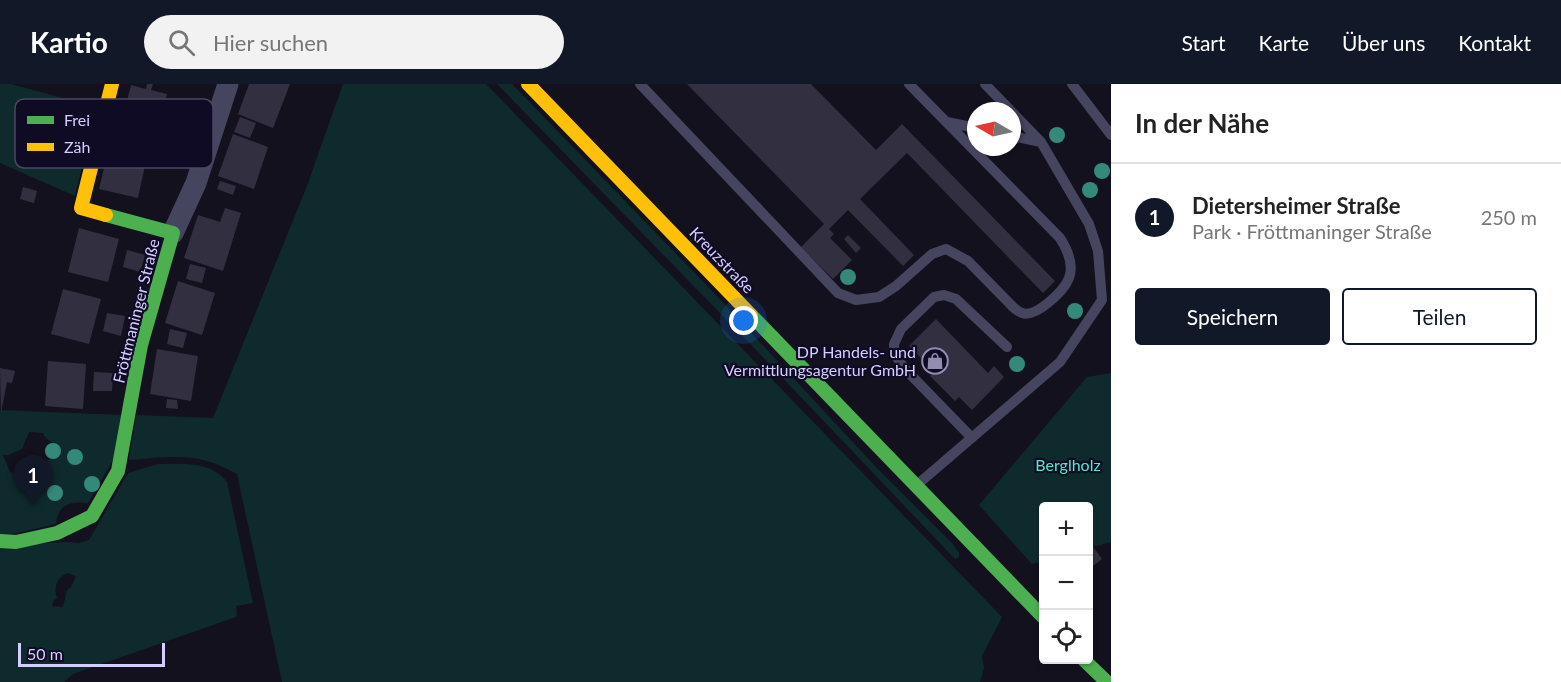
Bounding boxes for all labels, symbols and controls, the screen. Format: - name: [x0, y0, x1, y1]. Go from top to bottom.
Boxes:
- search box: [144, 15, 564, 69]
- text: Kartio: [30, 25, 108, 59]
- icon: search: [165, 26, 198, 59]
- text: Hier suchen: [213, 29, 328, 56]
- text: Start: [1181, 30, 1226, 55]
- text: Karte: [1259, 30, 1309, 55]
- text: Über uns: [1342, 30, 1425, 55]
- text: Kontakt: [1458, 30, 1531, 55]
- legend: [15, 99, 213, 168]
- north arrow: [967, 102, 1021, 156]
- text: In der Nähe: [1135, 107, 1269, 139]
- text: Frei: [64, 110, 90, 129]
- text: Zäh: [64, 137, 90, 156]
- text: Dietersheimer Straße: [1192, 192, 1400, 219]
- text: 1: [1149, 205, 1160, 229]
- text: 250 m: [1481, 205, 1537, 229]
- text: Park · Fröttmaninger Straße: [1192, 219, 1432, 243]
- street label: Kreuzstraße: [686, 223, 759, 297]
- street label: Fröttmaninger Straße: [108, 237, 163, 385]
- button: Speichern: [1135, 288, 1330, 345]
- button: Teilen: [1342, 288, 1537, 345]
- your location: [729, 306, 758, 335]
- place label: DP Handels- und Vermittlungsagentur GmbH: [724, 342, 916, 379]
- shop icon: DP Handels- und Vermittlungsagentur GmbH: [920, 346, 950, 376]
- park label: Berglholz: [1035, 455, 1101, 474]
- pin: 1: [14, 456, 52, 505]
- map controls: [1039, 502, 1093, 664]
- button: +: [1039, 502, 1093, 556]
- button: −: [1039, 556, 1093, 610]
- button: locate: [1039, 610, 1093, 664]
- scale bar: [18, 640, 165, 668]
- text: 50 m: [27, 644, 63, 663]

